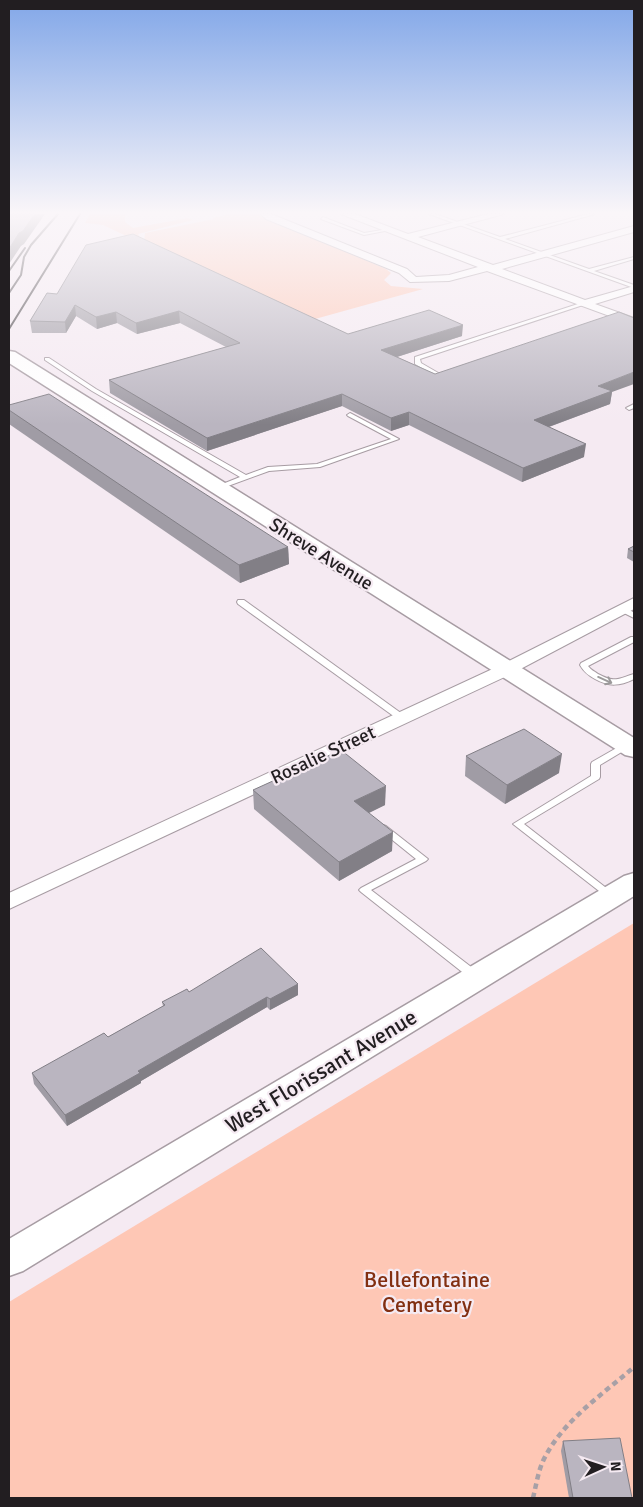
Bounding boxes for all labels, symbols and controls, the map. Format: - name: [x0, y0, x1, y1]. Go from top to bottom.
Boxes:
- street label: Shreve Avenue: [264, 512, 378, 596]
- one-way arrow: [597, 676, 612, 686]
- street label: Rosalie Street: [267, 720, 380, 790]
- street label: West Florissant Avenue: [220, 1003, 422, 1139]
- park label: Bellefontaine Cemetery: [364, 1266, 490, 1318]
- north arrow: [578, 1442, 628, 1492]
- text: N: [607, 1461, 624, 1472]

